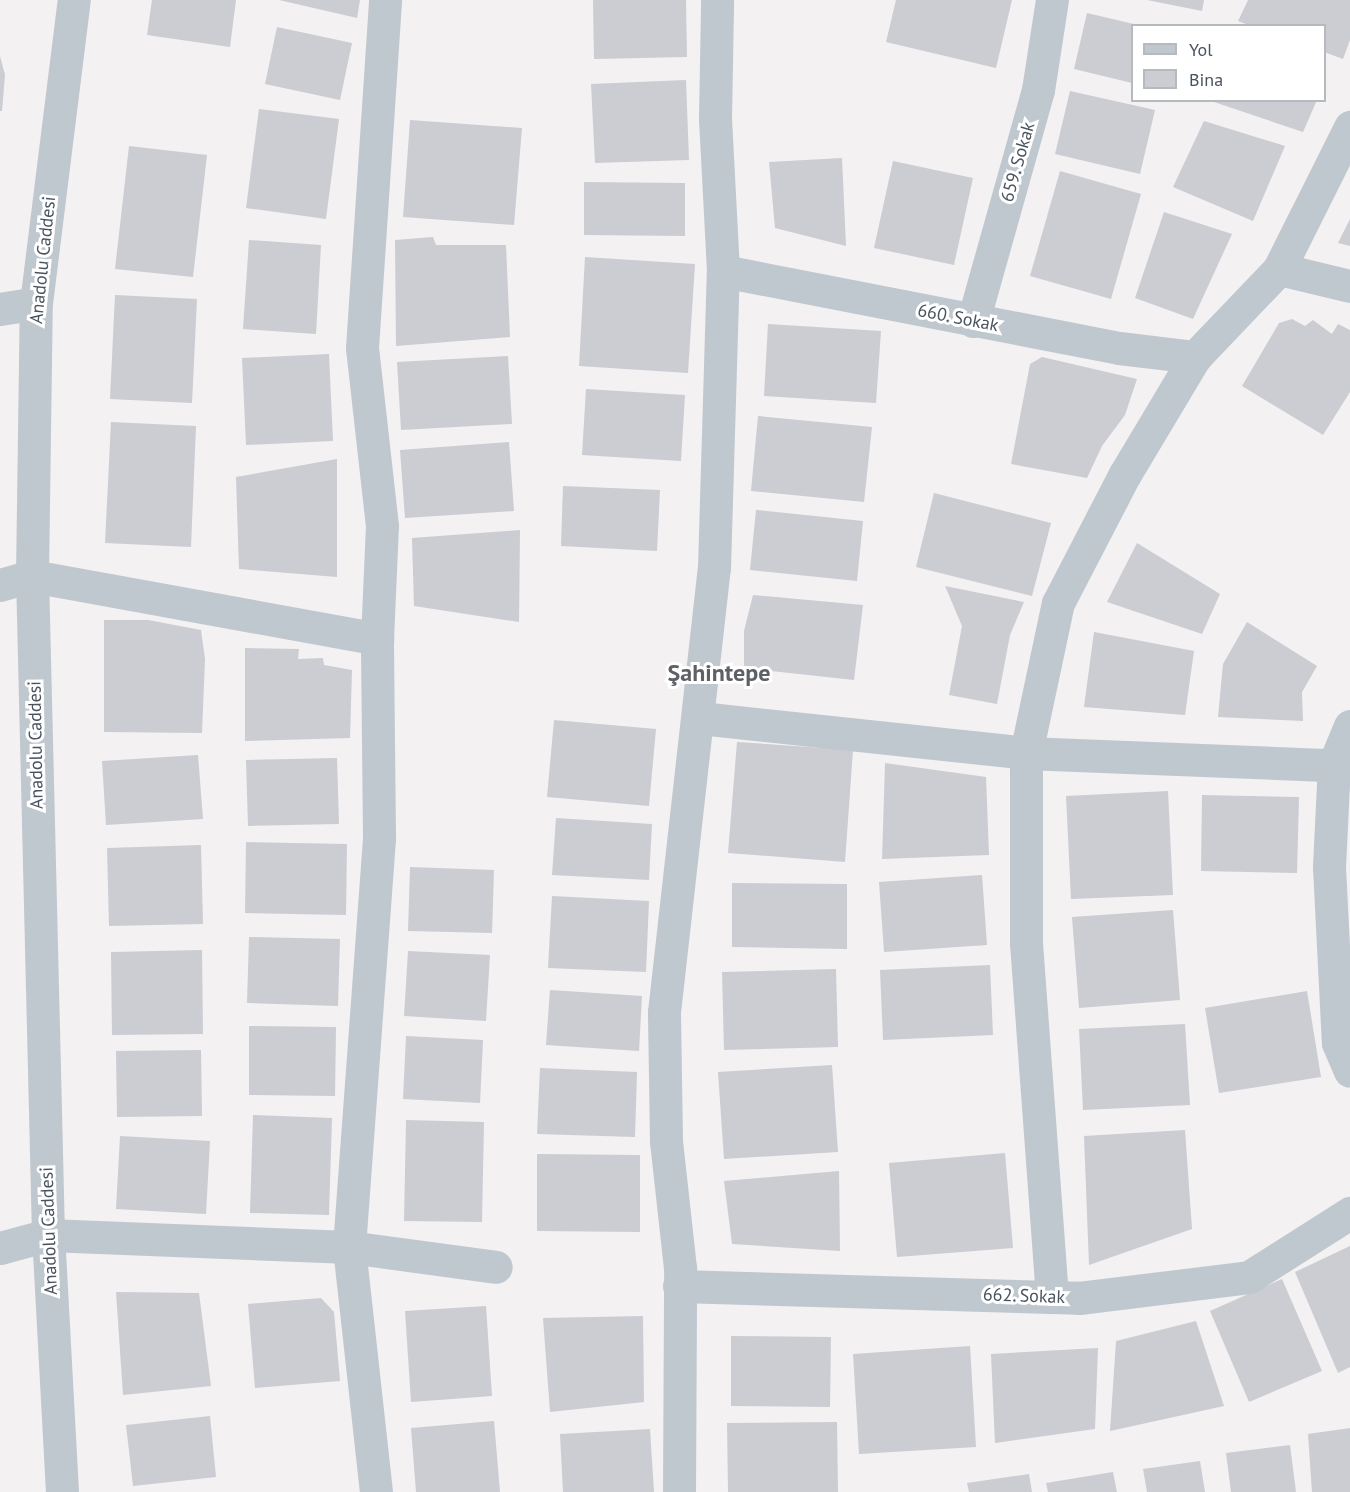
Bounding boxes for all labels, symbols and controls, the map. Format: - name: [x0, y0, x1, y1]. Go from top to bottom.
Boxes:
- legend: [1131, 24, 1326, 102]
- text: Yol: [1189, 38, 1212, 61]
- text: Bina: [1189, 68, 1223, 91]
- street label: 659. Sokak: [996, 119, 1040, 205]
- street label: Anadolu Caddesi: [26, 195, 60, 325]
- street label: 660. Sokak: [915, 299, 1001, 337]
- district label: Şahintepe: [668, 659, 770, 687]
- street label: Anadolu Caddesi: [24, 681, 48, 809]
- street label: Anadolu Caddesi: [36, 1167, 62, 1295]
- street label: 662. Sokak: [982, 1284, 1066, 1308]

